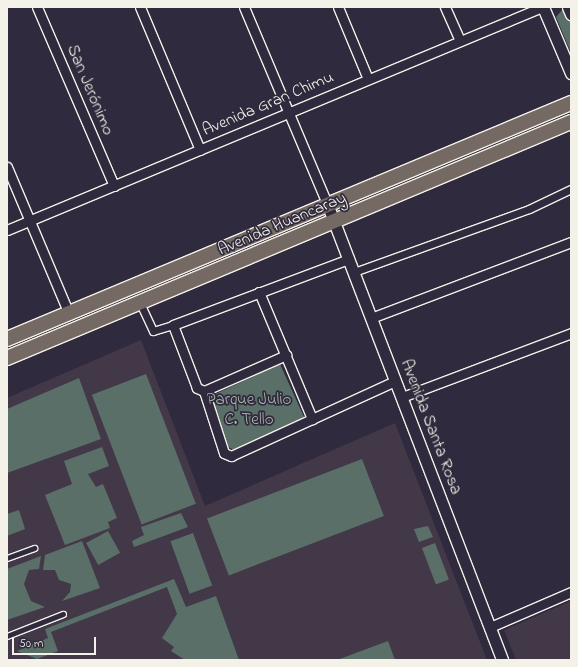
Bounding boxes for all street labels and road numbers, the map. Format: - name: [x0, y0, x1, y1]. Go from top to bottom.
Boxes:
- street label: San Jerónimo: [62, 42, 118, 138]
- street label: Avenida Gran Chimu: [199, 67, 337, 141]
- street label: Avenida Huancaray: [215, 188, 349, 260]
- street label: Avenida Santa Rosa: [396, 356, 466, 498]

